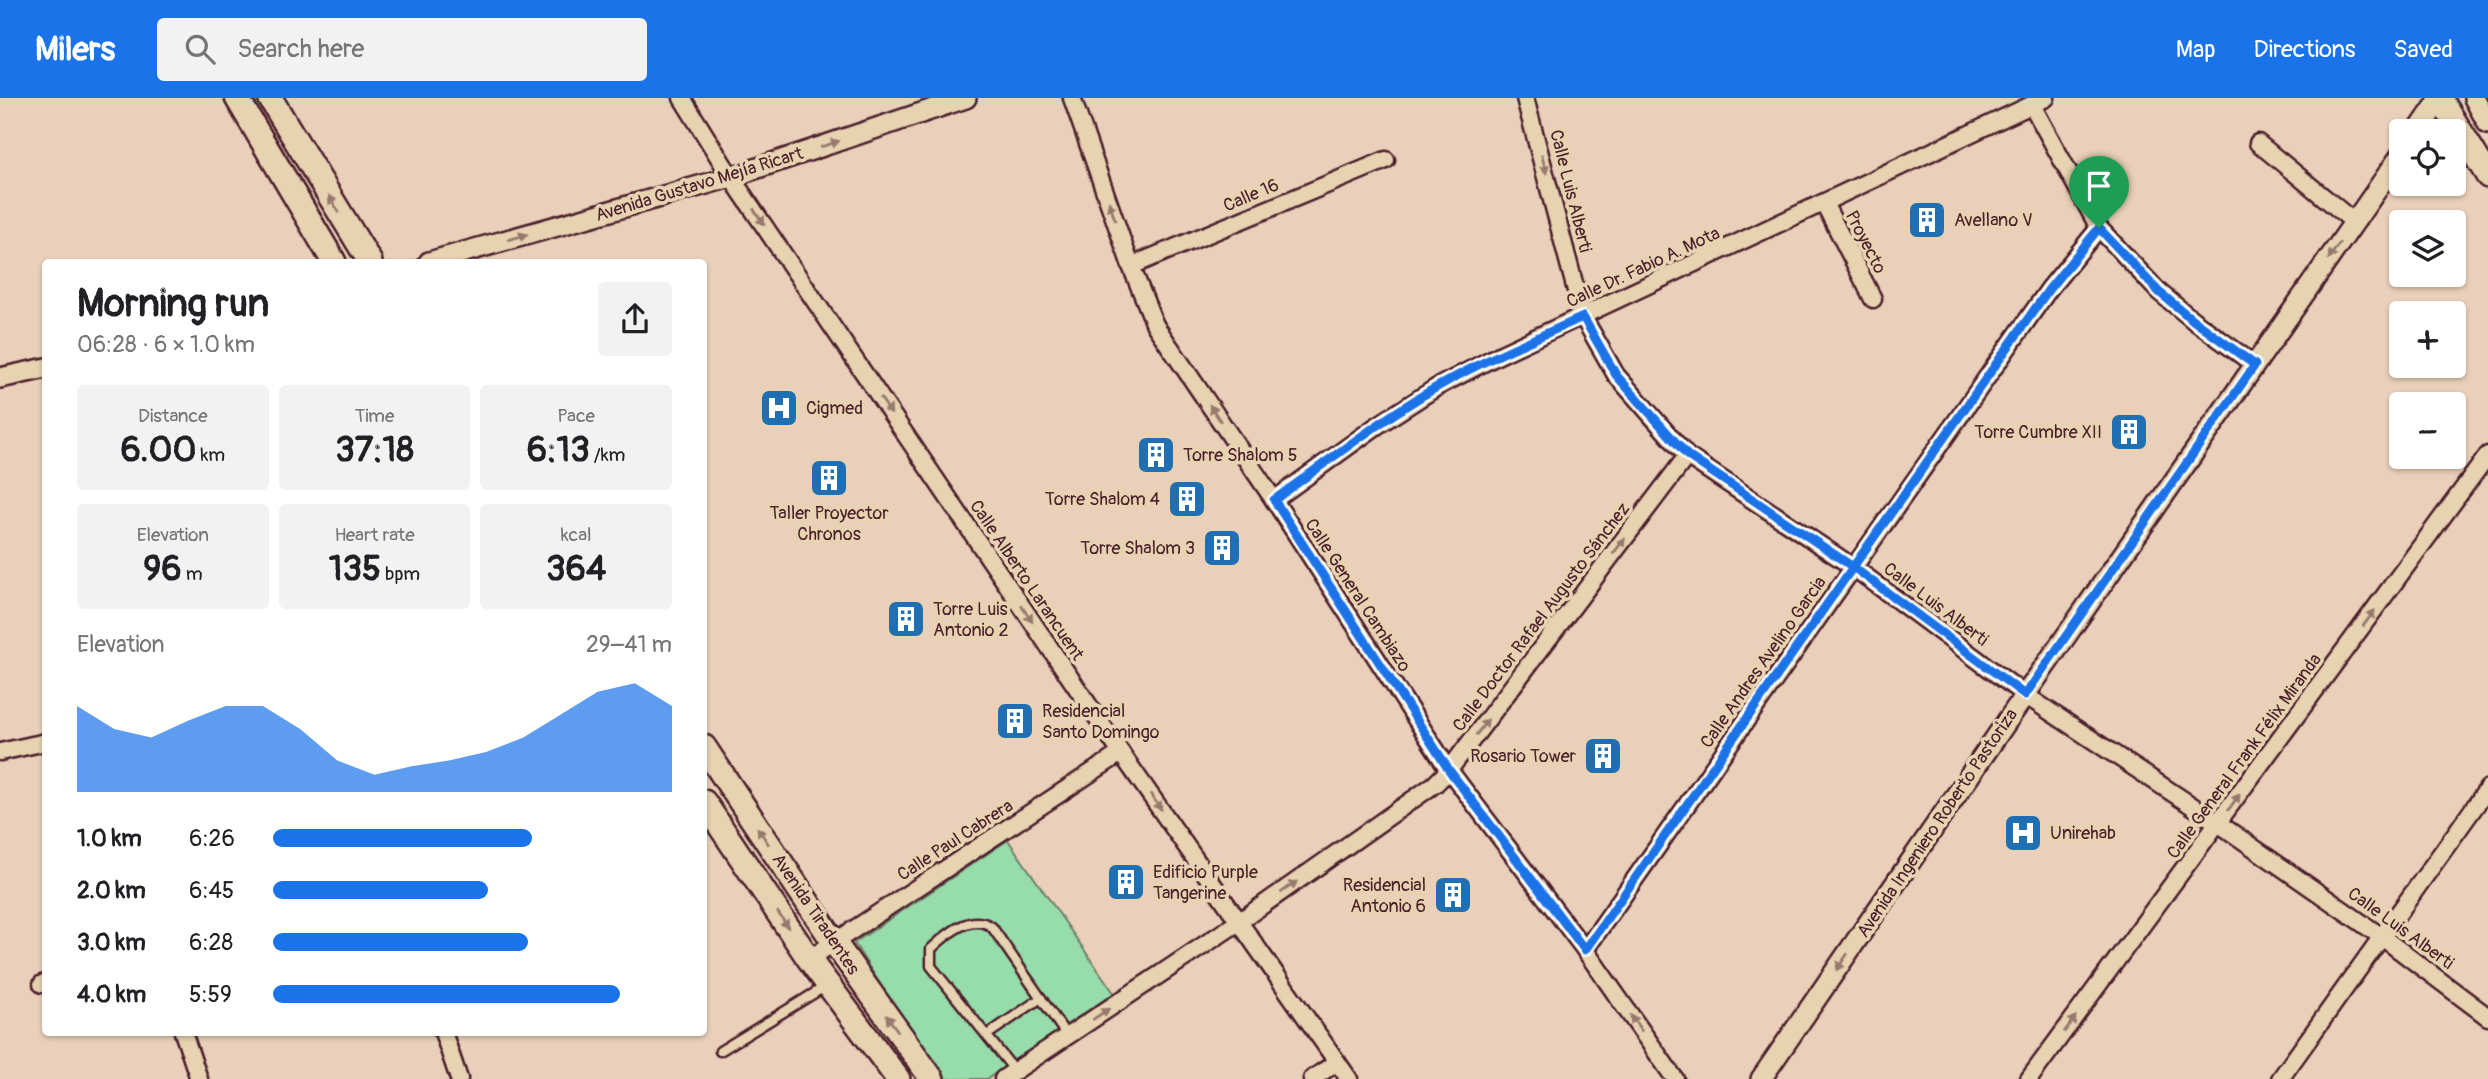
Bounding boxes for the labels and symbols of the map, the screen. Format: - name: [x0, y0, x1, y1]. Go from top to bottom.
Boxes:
- street label: Calle Luis Alberti: [1544, 127, 1597, 255]
- one-way arrow: [820, 138, 841, 149]
- street label: Avenida Gustavo Mejía Ricart: [592, 142, 807, 227]
- one-way arrow: [1539, 153, 1550, 175]
- pin: [2069, 156, 2129, 228]
- street label: Calle 16: [1220, 173, 1283, 217]
- one-way arrow: [328, 195, 341, 214]
- building icon: Avellano V: [1906, 199, 1948, 241]
- one-way arrow: [1106, 201, 1117, 222]
- one-way arrow: [752, 207, 765, 227]
- street label: Proyecto: [1840, 207, 1891, 278]
- place label: Avellano V: [1954, 209, 2033, 232]
- street label: Calle Dr. Fabio A. Mota: [1563, 222, 1724, 313]
- one-way arrow: [508, 232, 529, 242]
- one-way arrow: [2327, 242, 2341, 260]
- hospital icon: Cigmed: [758, 387, 800, 429]
- one-way arrow: [879, 396, 892, 415]
- place label: Cigmed: [806, 397, 863, 420]
- one-way arrow: [1208, 403, 1221, 422]
- building icon: Torre Cumbre XII: [2108, 411, 2150, 453]
- place label: Torre Cumbre XII: [1974, 421, 2102, 444]
- building icon: Torre Shalom 5: [1135, 434, 1177, 476]
- place label: Torre Shalom 5: [1183, 444, 1297, 467]
- building icon: Taller Proyector Chronos: [808, 457, 850, 499]
- building icon: Torre Shalom 4: [1166, 478, 1208, 520]
- place label: Torre Shalom 4: [1045, 488, 1161, 511]
- street label: Calle Alberto Larancuent: [964, 496, 1089, 666]
- street label: Calle Doctor Rafael Augusto Sánchez: [1448, 498, 1635, 736]
- place label: Taller Proyector Chronos: [769, 502, 889, 546]
- street label: Calle General Cambiazo: [1299, 514, 1416, 677]
- building icon: Torre Shalom 3: [1201, 527, 1243, 569]
- place label: Torre Shalom 3: [1080, 537, 1195, 560]
- one-way arrow: [1612, 537, 1626, 555]
- street label: Calle Luis Alberti: [1879, 557, 1993, 651]
- street label: Calle Andres Avelino Garcia: [1695, 572, 1832, 753]
- building icon: Torre Luis Antonio 2: [885, 598, 927, 640]
- place label: Torre Luis Antonio 2: [933, 598, 1008, 642]
- one-way arrow: [1020, 605, 1034, 623]
- one-way arrow: [2361, 609, 2375, 627]
- street label: Calle General Frank Félix Miranda: [2162, 649, 2327, 864]
- building icon: Residencial Santo Domingo: [994, 700, 1036, 742]
- place label: Residencial Santo Domingo: [1042, 700, 1160, 744]
- street label: Avenida Ingeniero Roberto Pastoriza: [1852, 704, 2023, 942]
- one-way arrow: [1474, 718, 1488, 736]
- building icon: Rosario Tower: [1582, 735, 1624, 777]
- place label: Rosario Tower: [1470, 745, 1577, 768]
- one-way arrow: [1149, 793, 1163, 811]
- one-way arrow: [2227, 793, 2241, 811]
- street label: Calle Paul Cabrera: [893, 794, 1017, 886]
- hospital icon: Unirehab: [2002, 812, 2044, 854]
- place label: Unirehab: [2050, 822, 2116, 845]
- one-way arrow: [756, 827, 770, 845]
- street label: Avenida Tiradentes: [767, 849, 865, 979]
- building icon: Edificio Purple Tangerine: [1105, 861, 1147, 903]
- place label: Edificio Purple Tangerine: [1153, 861, 1258, 905]
- place label: Residencial Antonio 6: [1343, 874, 1426, 918]
- building icon: Residencial Antonio 6: [1432, 874, 1474, 916]
- one-way arrow: [1280, 880, 1298, 894]
- street label: Calle Luis Alberti: [2343, 882, 2458, 975]
- one-way arrow: [776, 911, 790, 929]
- one-way arrow: [1835, 953, 1849, 971]
- one-way arrow: [1092, 1007, 1110, 1021]
- one-way arrow: [1629, 1014, 1643, 1032]
- one-way arrow: [885, 1015, 900, 1033]
- one-way arrow: [2062, 1015, 2076, 1033]

